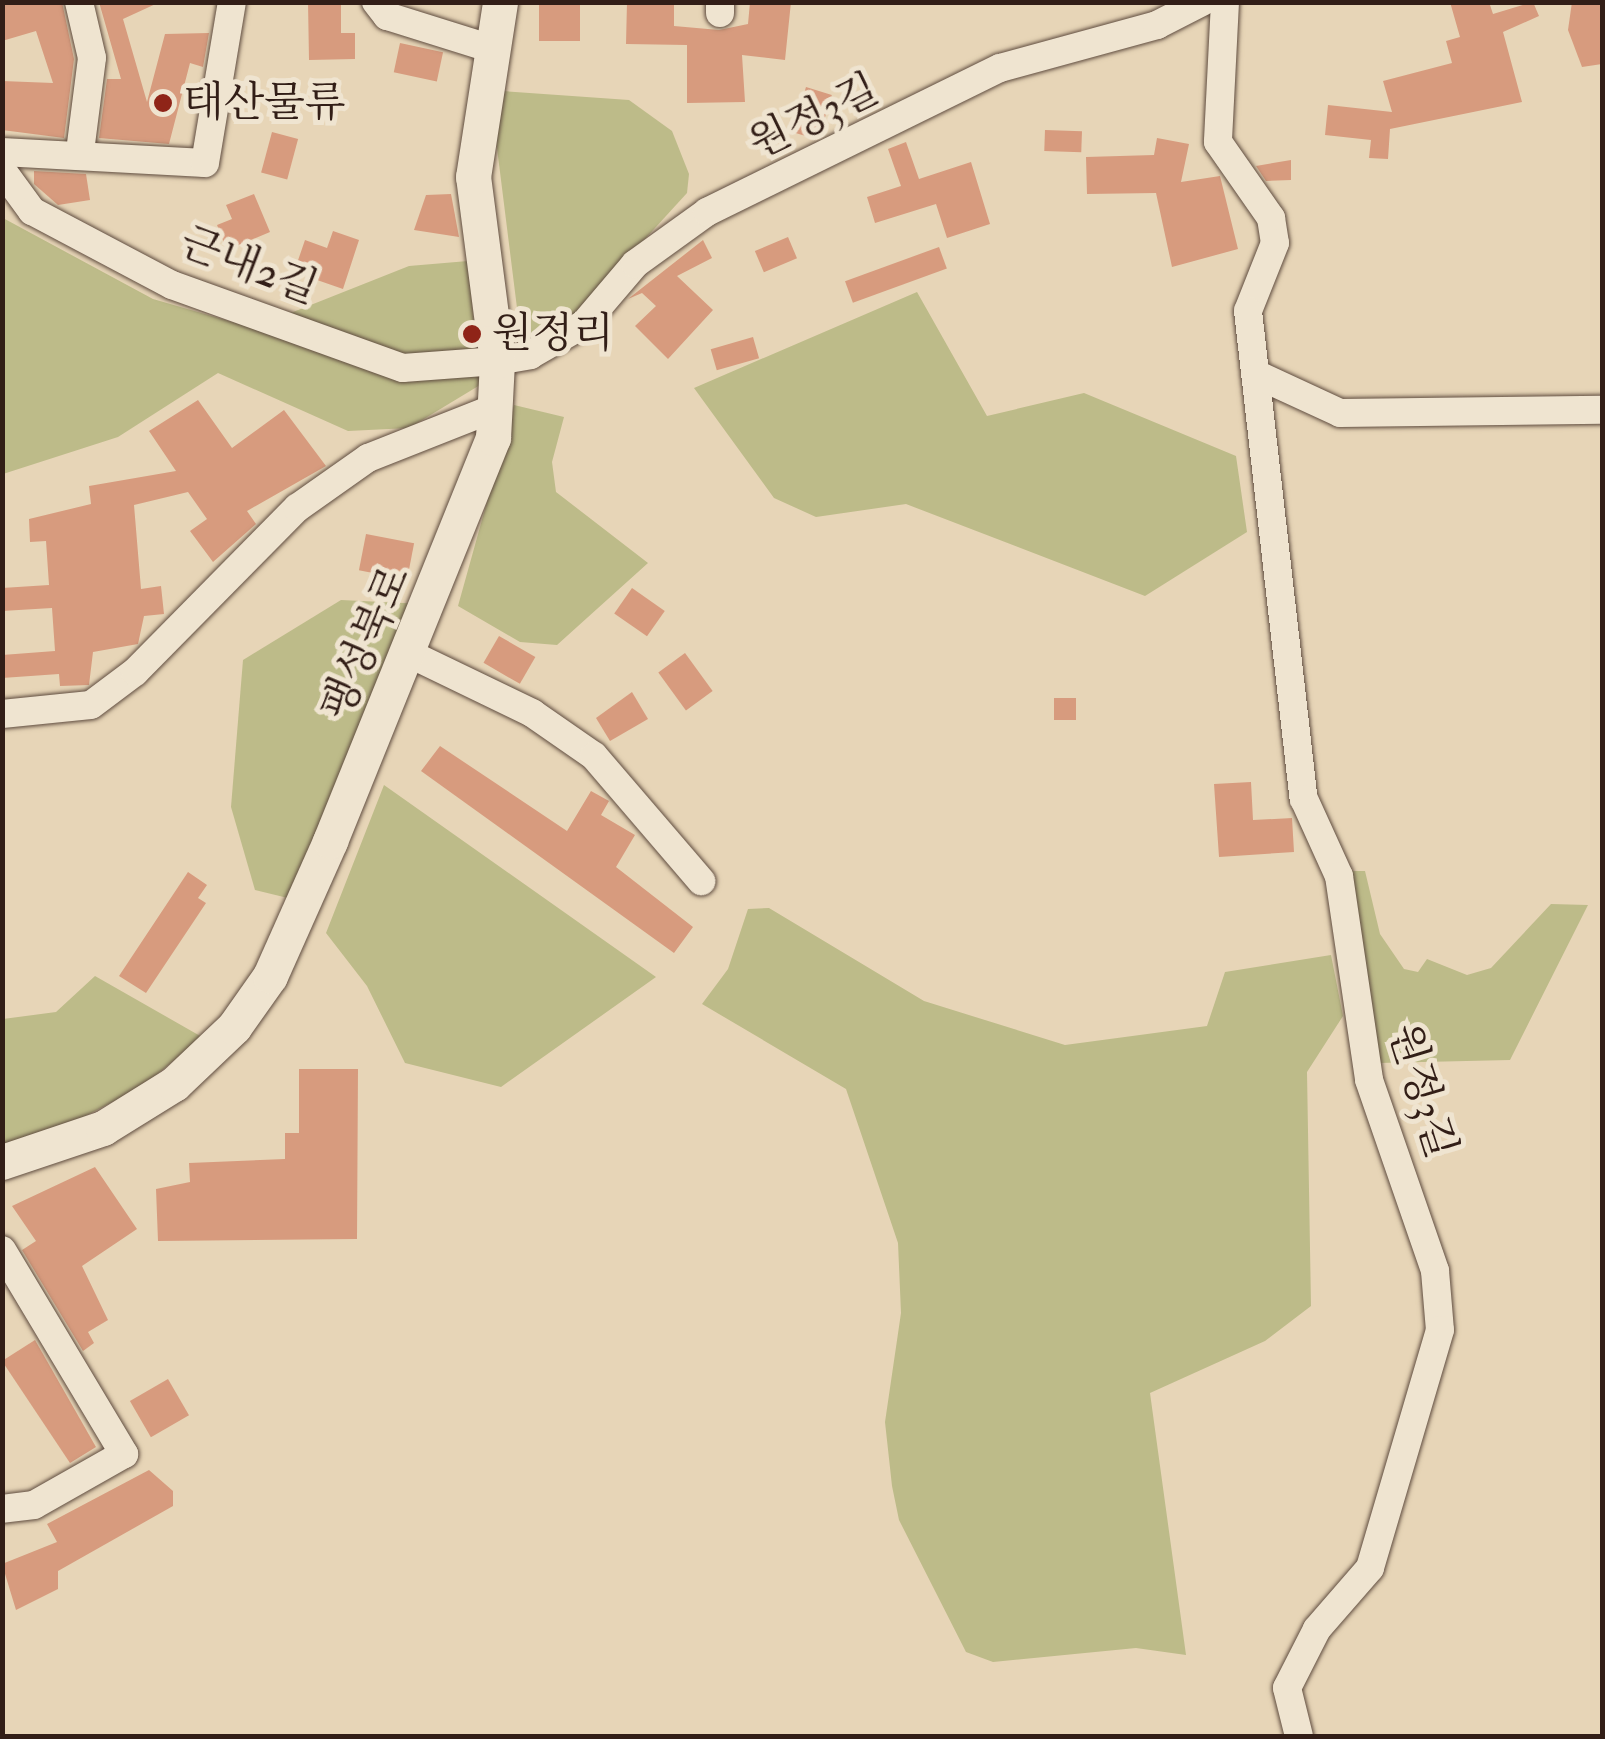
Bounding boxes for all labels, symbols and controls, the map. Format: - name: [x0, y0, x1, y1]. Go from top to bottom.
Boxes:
- street label: 원정3길: [741, 64, 887, 170]
- place label: 태산물류: [183, 78, 345, 128]
- marker: 태산물류: [152, 92, 174, 114]
- street label: 근내2길: [173, 217, 325, 315]
- place label: 원정리: [492, 309, 614, 359]
- marker: 원정리: [461, 323, 483, 345]
- street label: 팽성북로: [311, 558, 421, 728]
- street label: 원정3길: [1378, 1018, 1466, 1164]

